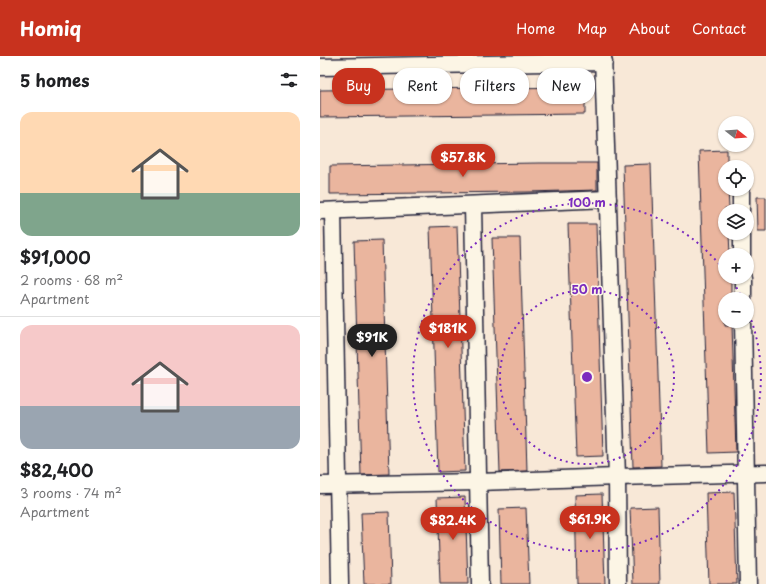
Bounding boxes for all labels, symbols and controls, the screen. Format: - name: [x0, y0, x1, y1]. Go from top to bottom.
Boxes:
- text: Homiq: [20, 14, 81, 42]
- text: Home: [516, 18, 555, 39]
- text: Map: [577, 18, 607, 39]
- text: About: [629, 18, 670, 39]
- text: Contact: [692, 18, 746, 39]
- text: 5 homes: [20, 67, 90, 93]
- chip: Buy: [332, 68, 385, 104]
- chip: Rent: [393, 68, 452, 104]
- chip: Filters: [460, 68, 529, 104]
- chip: New: [537, 68, 595, 104]
- icon: filters: [278, 69, 300, 91]
- north arrow: [718, 116, 754, 152]
- map controls: [718, 116, 754, 328]
- icon: home: [124, 138, 196, 210]
- pin: $57.8K: [430, 144, 496, 178]
- text: $57.8K: [440, 147, 486, 166]
- button: locate: [718, 160, 754, 196]
- text: 100 m: [568, 193, 606, 211]
- button: layers: [718, 204, 754, 240]
- text: $91,000: [20, 244, 91, 270]
- button: +: [718, 248, 754, 284]
- text: 2 rooms · 68 m²: [20, 270, 123, 289]
- text: 50 m: [571, 280, 603, 298]
- text: Apartment: [20, 289, 89, 308]
- button: −: [718, 292, 754, 328]
- pin: $181K: [420, 315, 476, 349]
- text: $181K: [429, 318, 467, 337]
- pin: $91K: [348, 324, 396, 358]
- text: $91K: [356, 327, 388, 346]
- icon: home: [124, 351, 196, 423]
- centre of rings: [580, 370, 594, 384]
- text: $82,400: [20, 457, 93, 483]
- text: 3 rooms · 74 m²: [20, 483, 122, 502]
- text: Apartment: [20, 502, 89, 521]
- pin: $61.9K: [557, 506, 623, 540]
- pin: $82.4K: [420, 507, 486, 541]
- text: $61.9K: [569, 509, 611, 528]
- text: $82.4K: [430, 510, 476, 529]

